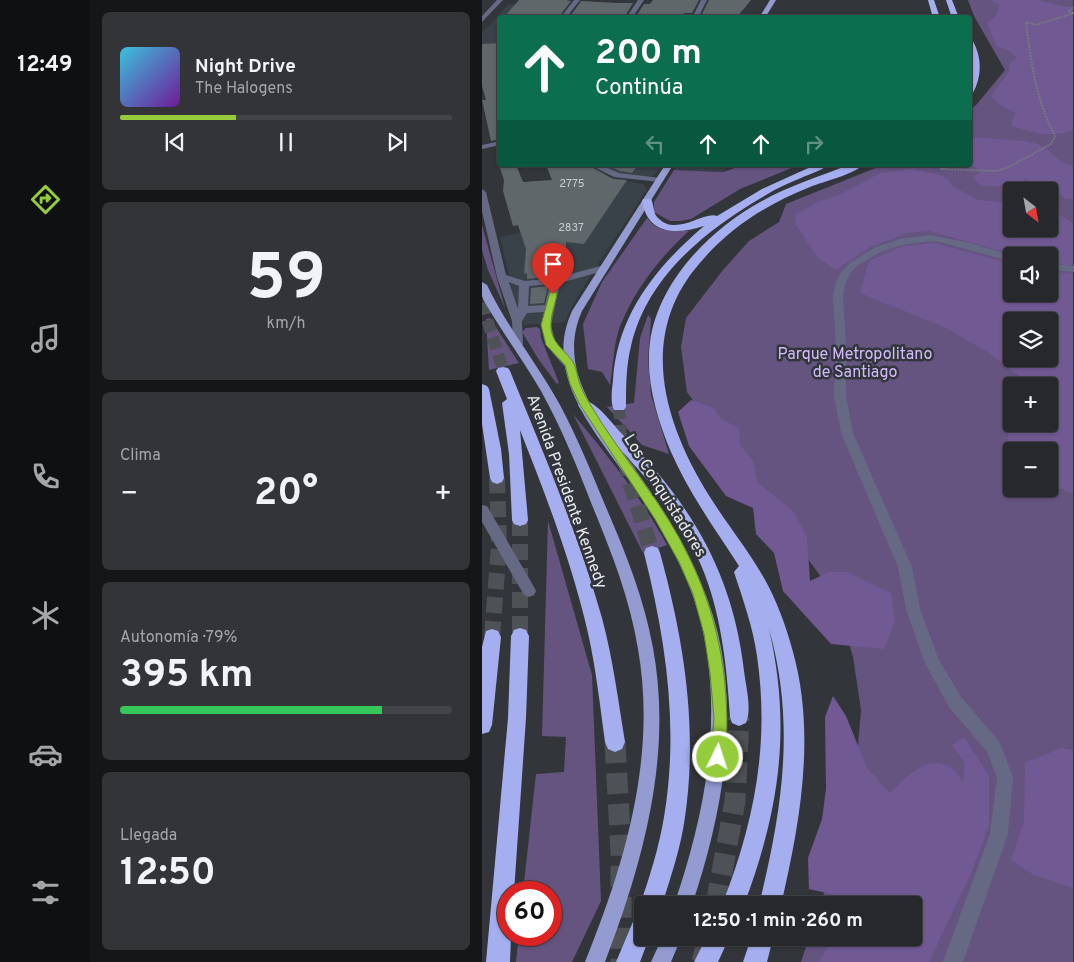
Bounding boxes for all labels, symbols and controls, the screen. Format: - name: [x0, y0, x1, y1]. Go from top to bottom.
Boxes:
- text: 200 m: [595, 32, 702, 76]
- icon: ahead: [512, 35, 577, 100]
- text: 12:49: [17, 52, 73, 79]
- text: Night Drive: [195, 55, 296, 79]
- text: Continúa: [595, 75, 683, 102]
- text: The Halogens: [195, 79, 293, 99]
- icon: previous: [161, 128, 189, 156]
- icon: pause: [272, 128, 300, 156]
- icon: next: [383, 128, 411, 156]
- icon: left: [641, 130, 669, 158]
- icon: ahead: [694, 130, 722, 158]
- icon: ahead: [747, 130, 775, 158]
- icon: right: [800, 130, 828, 158]
- house number: 2775: [559, 177, 585, 191]
- icon: directions: [28, 182, 63, 217]
- north arrow: [1003, 182, 1058, 238]
- map controls: [1003, 182, 1058, 497]
- house number: 2837: [558, 221, 584, 235]
- text: 59: [246, 240, 326, 322]
- pin: [532, 243, 574, 294]
- button: sound: [1003, 247, 1058, 302]
- icon: arrive: [539, 250, 567, 278]
- button: layers: [1003, 312, 1058, 367]
- text: km/h: [267, 314, 305, 334]
- icon: music: [28, 321, 63, 356]
- park label: Parque Metropolitano de Santiago: [777, 345, 933, 383]
- button: +: [1003, 377, 1058, 432]
- street label: Avenida Presidente Kennedy: [522, 392, 611, 592]
- street label: Los Conquistadores: [618, 431, 710, 561]
- button: −: [1003, 442, 1058, 497]
- text: Clima: [120, 446, 161, 466]
- icon: phone: [28, 459, 63, 494]
- text: 20°: [254, 470, 318, 519]
- text: −: [120, 477, 138, 513]
- text: +: [434, 477, 452, 513]
- icon: climate: [28, 598, 63, 633]
- text: Autonomía · 79%: [120, 628, 237, 648]
- text: 395 km: [120, 652, 253, 701]
- position arrow: [691, 730, 743, 782]
- icon: car: [28, 737, 63, 772]
- text: Llegada: [120, 826, 177, 846]
- text: 12:50: [120, 850, 216, 899]
- icon: filters: [28, 875, 63, 910]
- speed limit sign: 60: [497, 881, 562, 946]
- text: 12:50 · 1 min · 260 m: [693, 909, 863, 933]

